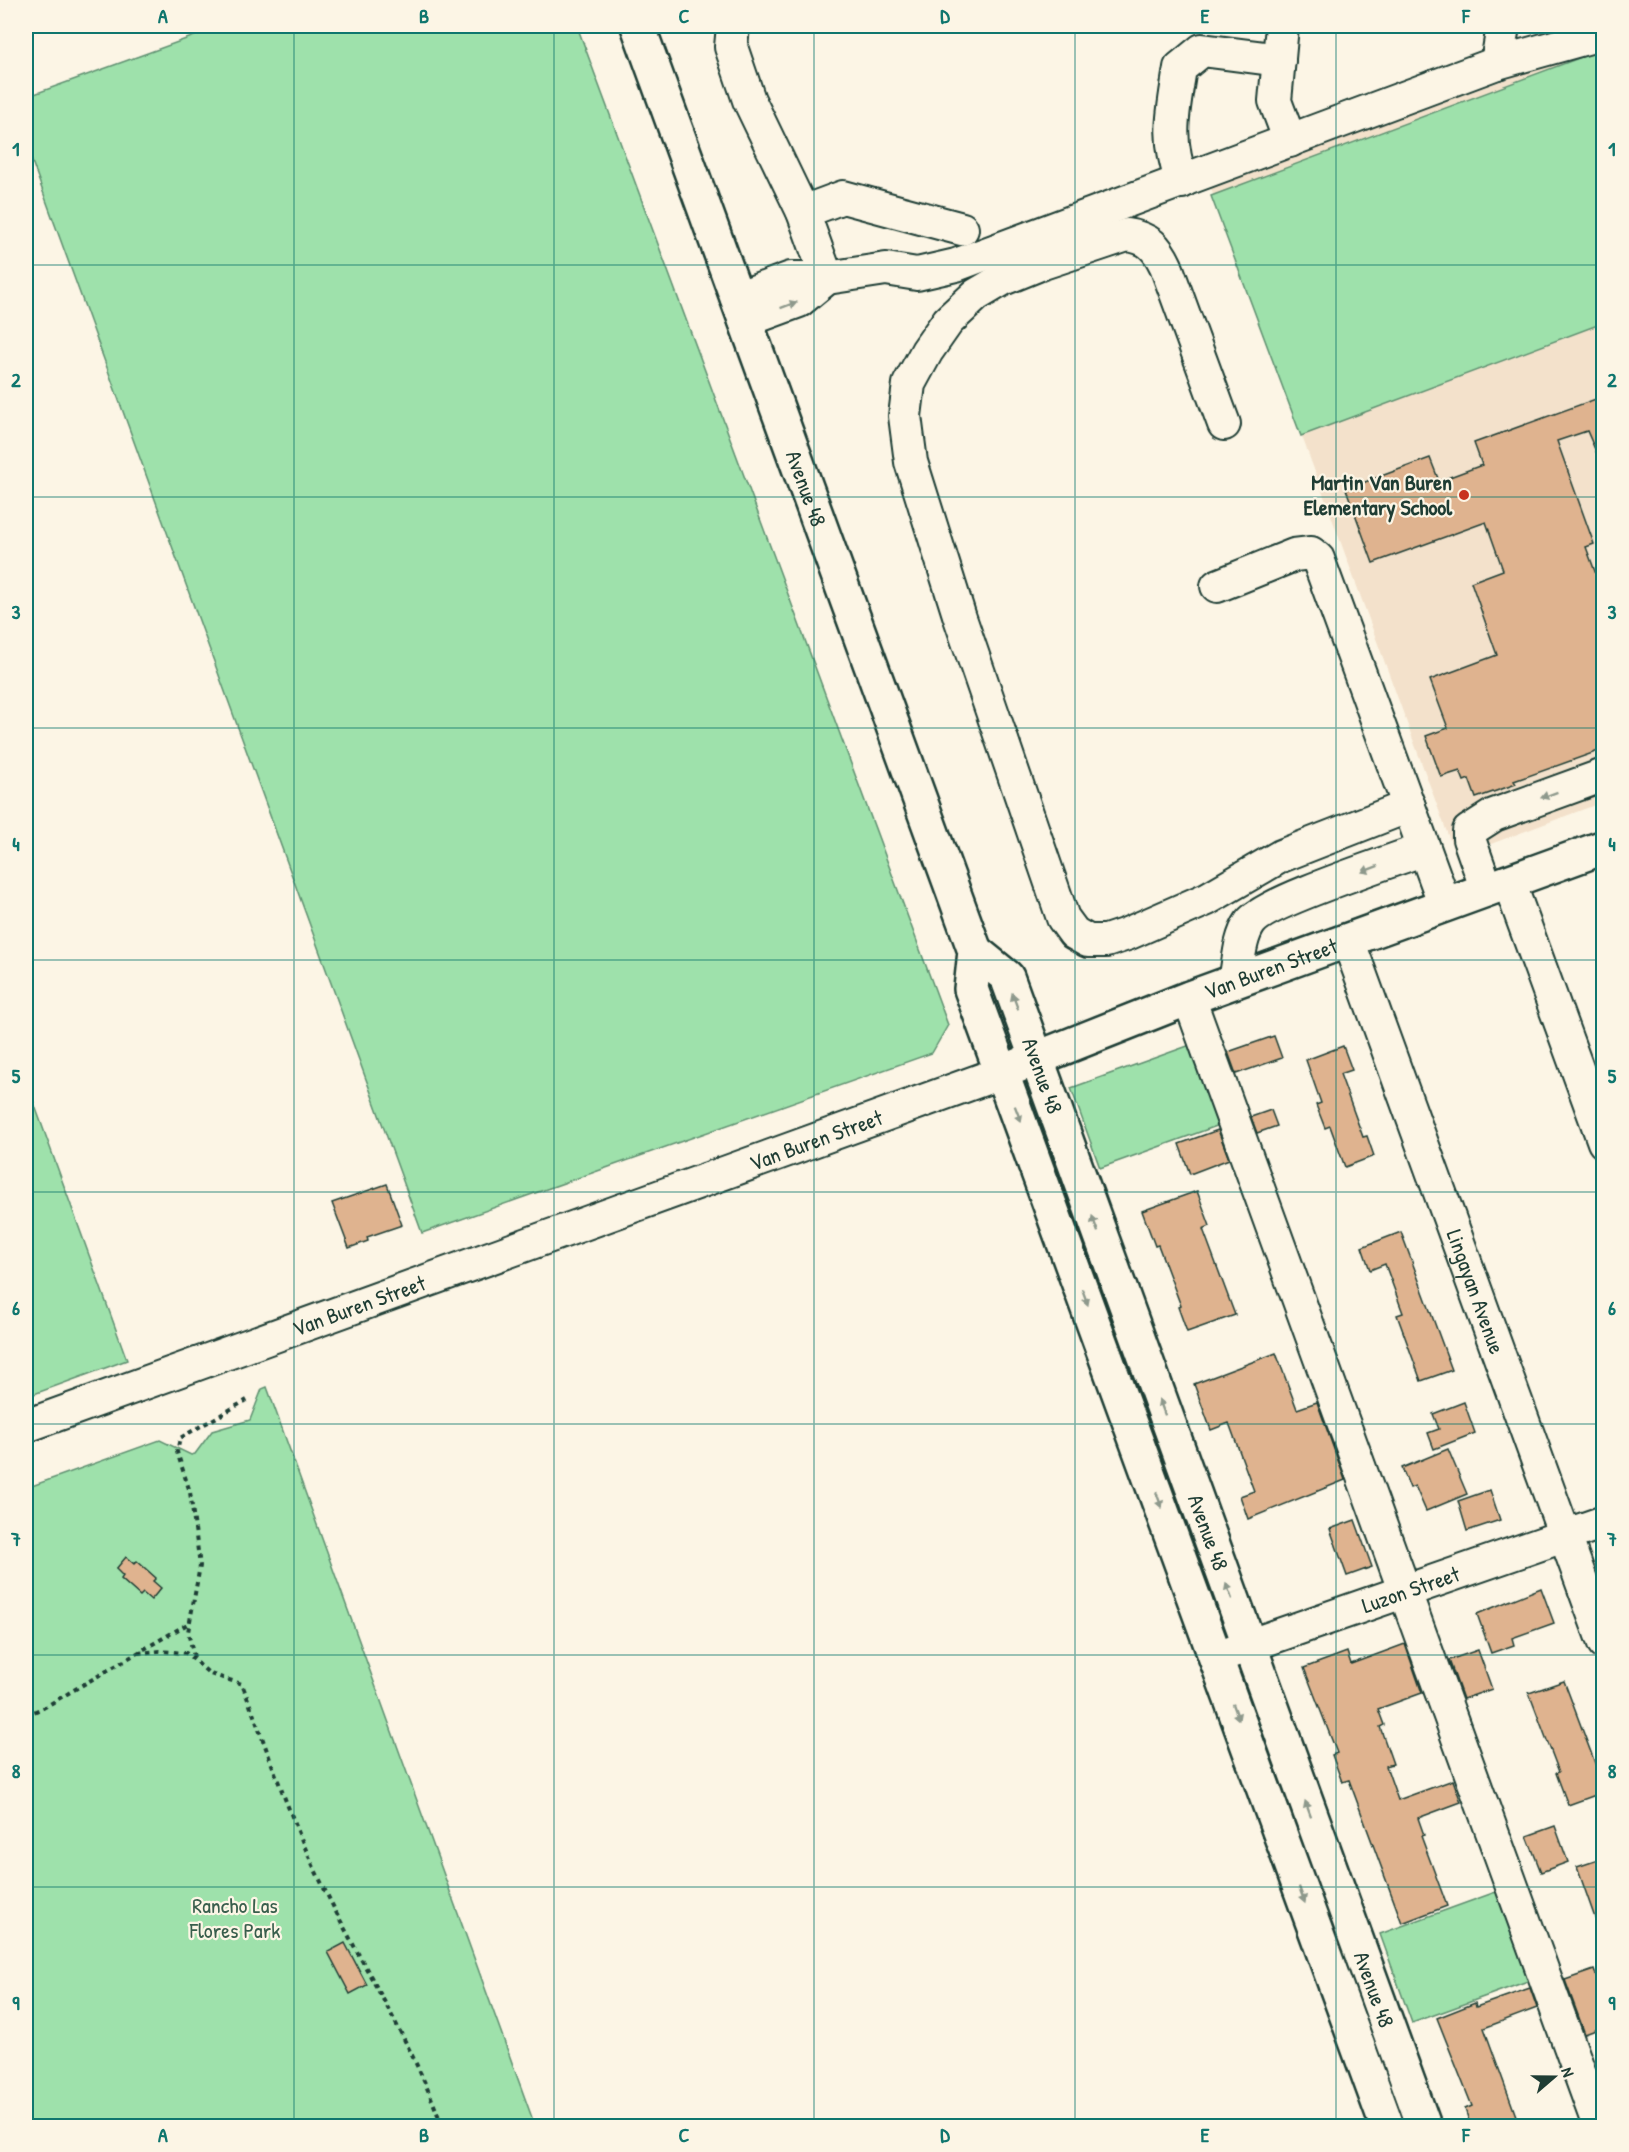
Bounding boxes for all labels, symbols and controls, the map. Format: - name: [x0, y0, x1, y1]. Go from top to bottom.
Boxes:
- text: A: [158, 2, 168, 29]
- text: B: [419, 2, 429, 29]
- text: C: [679, 2, 690, 29]
- text: D: [940, 2, 950, 29]
- text: E: [1201, 2, 1210, 29]
- text: F: [1461, 2, 1471, 29]
- text: 1: [12, 135, 20, 162]
- text: 1: [1608, 135, 1616, 162]
- one-way arrow: [780, 300, 798, 310]
- text: 2: [11, 366, 21, 393]
- text: 2: [1607, 366, 1617, 393]
- street label: Avenue 48: [779, 446, 834, 530]
- place label: Martin Van Buren Elementary School: [1304, 467, 1453, 523]
- marker: Martin Van Buren Elementary School: [1457, 488, 1471, 502]
- text: 3: [12, 598, 21, 625]
- text: 3: [1608, 598, 1617, 625]
- one-way arrow: [1539, 791, 1557, 801]
- text: 4: [12, 830, 20, 857]
- text: 4: [1608, 830, 1616, 857]
- one-way arrow: [1360, 865, 1378, 875]
- street label: Van Buren Street: [1200, 930, 1342, 1006]
- one-way arrow: [1010, 992, 1019, 1010]
- street label: Avenue 48: [1015, 1033, 1070, 1118]
- text: 5: [12, 1062, 21, 1089]
- text: 5: [1608, 1062, 1617, 1089]
- street label: Van Buren Street: [745, 1102, 887, 1178]
- one-way arrow: [1014, 1105, 1024, 1123]
- one-way arrow: [1090, 1215, 1099, 1233]
- street label: Lingayan Avenue: [1440, 1225, 1512, 1358]
- street label: Van Buren Street: [288, 1267, 430, 1343]
- one-way arrow: [1081, 1288, 1091, 1306]
- text: 6: [12, 1294, 20, 1321]
- text: 6: [1608, 1294, 1616, 1321]
- one-way arrow: [1157, 1398, 1166, 1416]
- street label: Avenue 48: [1181, 1490, 1236, 1574]
- one-way arrow: [1155, 1491, 1165, 1509]
- text: 7: [10, 1525, 21, 1552]
- text: 7: [1606, 1525, 1617, 1552]
- street label: Luzon Street: [1358, 1558, 1464, 1620]
- one-way arrow: [1223, 1582, 1233, 1600]
- one-way arrow: [1231, 1703, 1241, 1721]
- text: 8: [12, 1757, 21, 1784]
- text: 8: [1608, 1757, 1617, 1784]
- one-way arrow: [1302, 1800, 1312, 1818]
- one-way arrow: [1298, 1887, 1308, 1905]
- park label: Rancho Las Flores Park: [189, 1890, 280, 1945]
- street label: Avenue 48: [1347, 1947, 1402, 2031]
- text: 9: [12, 1989, 20, 2016]
- text: 9: [1608, 1989, 1616, 2016]
- north arrow: [1524, 2047, 1584, 2107]
- text: N: [1556, 2064, 1580, 2080]
- text: A: [158, 2121, 168, 2148]
- text: B: [419, 2121, 429, 2148]
- text: C: [679, 2121, 690, 2148]
- text: D: [940, 2121, 950, 2148]
- text: E: [1201, 2121, 1210, 2148]
- text: F: [1461, 2121, 1471, 2148]

